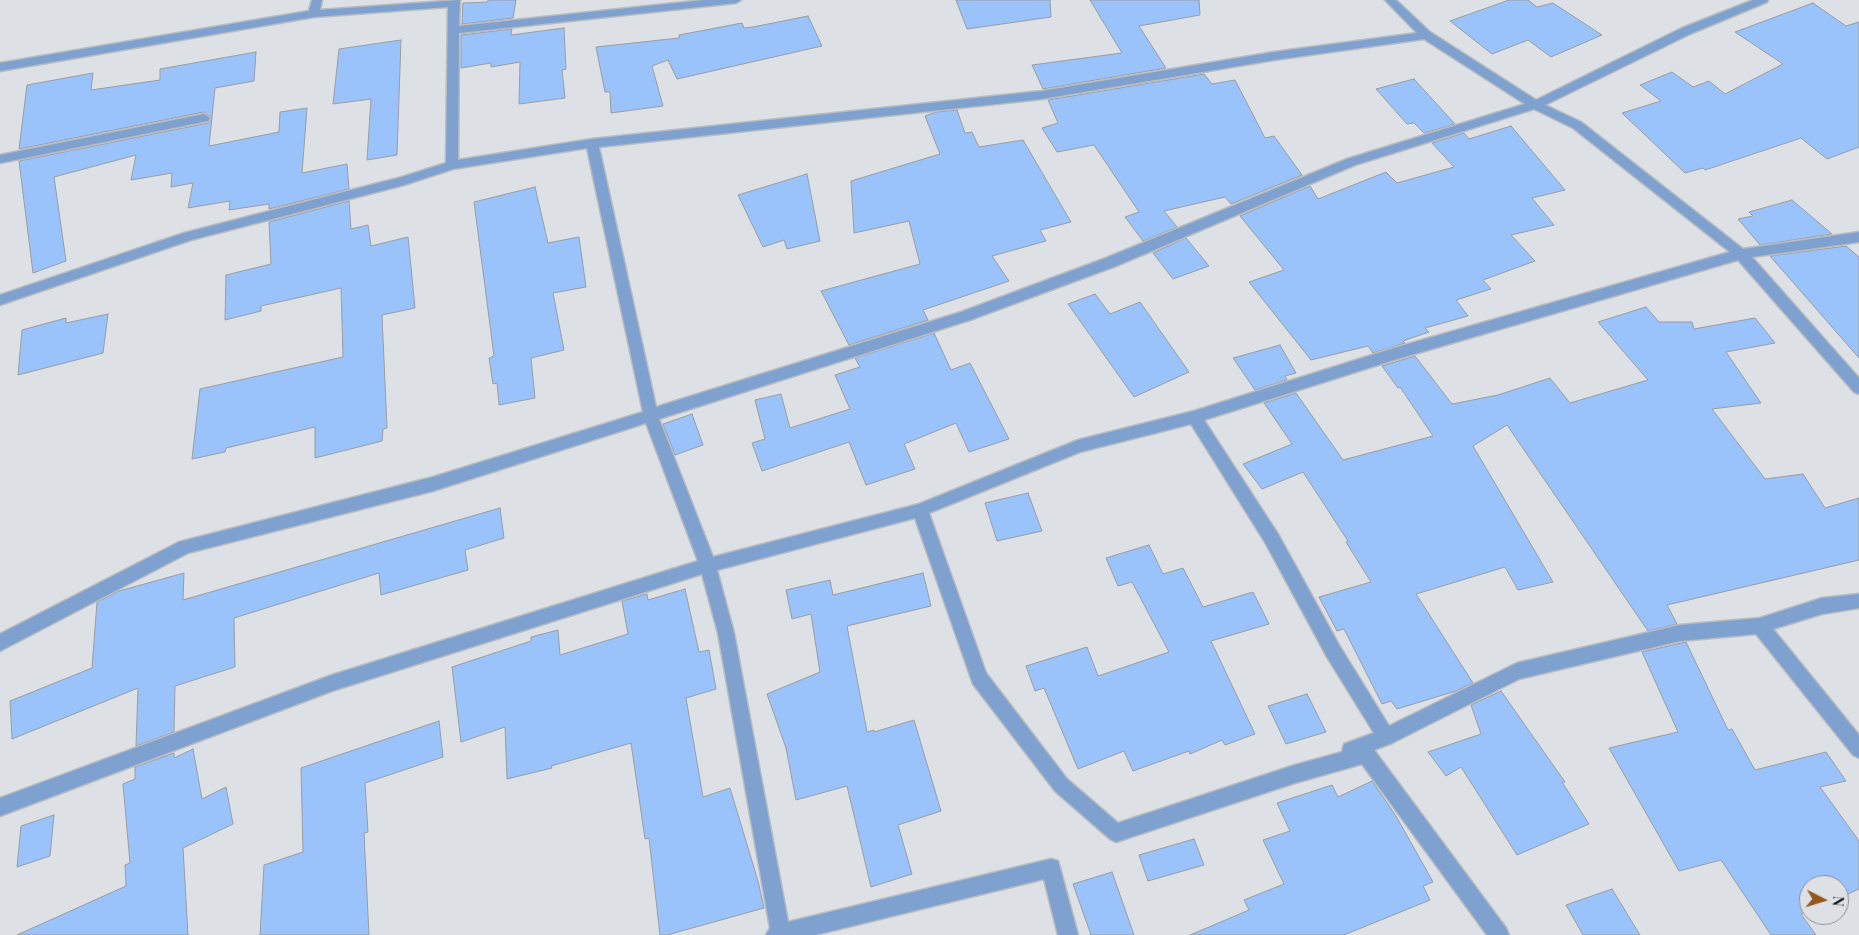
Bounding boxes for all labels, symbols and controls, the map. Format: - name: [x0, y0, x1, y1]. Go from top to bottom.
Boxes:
- north arrow: [1799, 875, 1849, 925]
- text: N: [1829, 895, 1848, 907]

